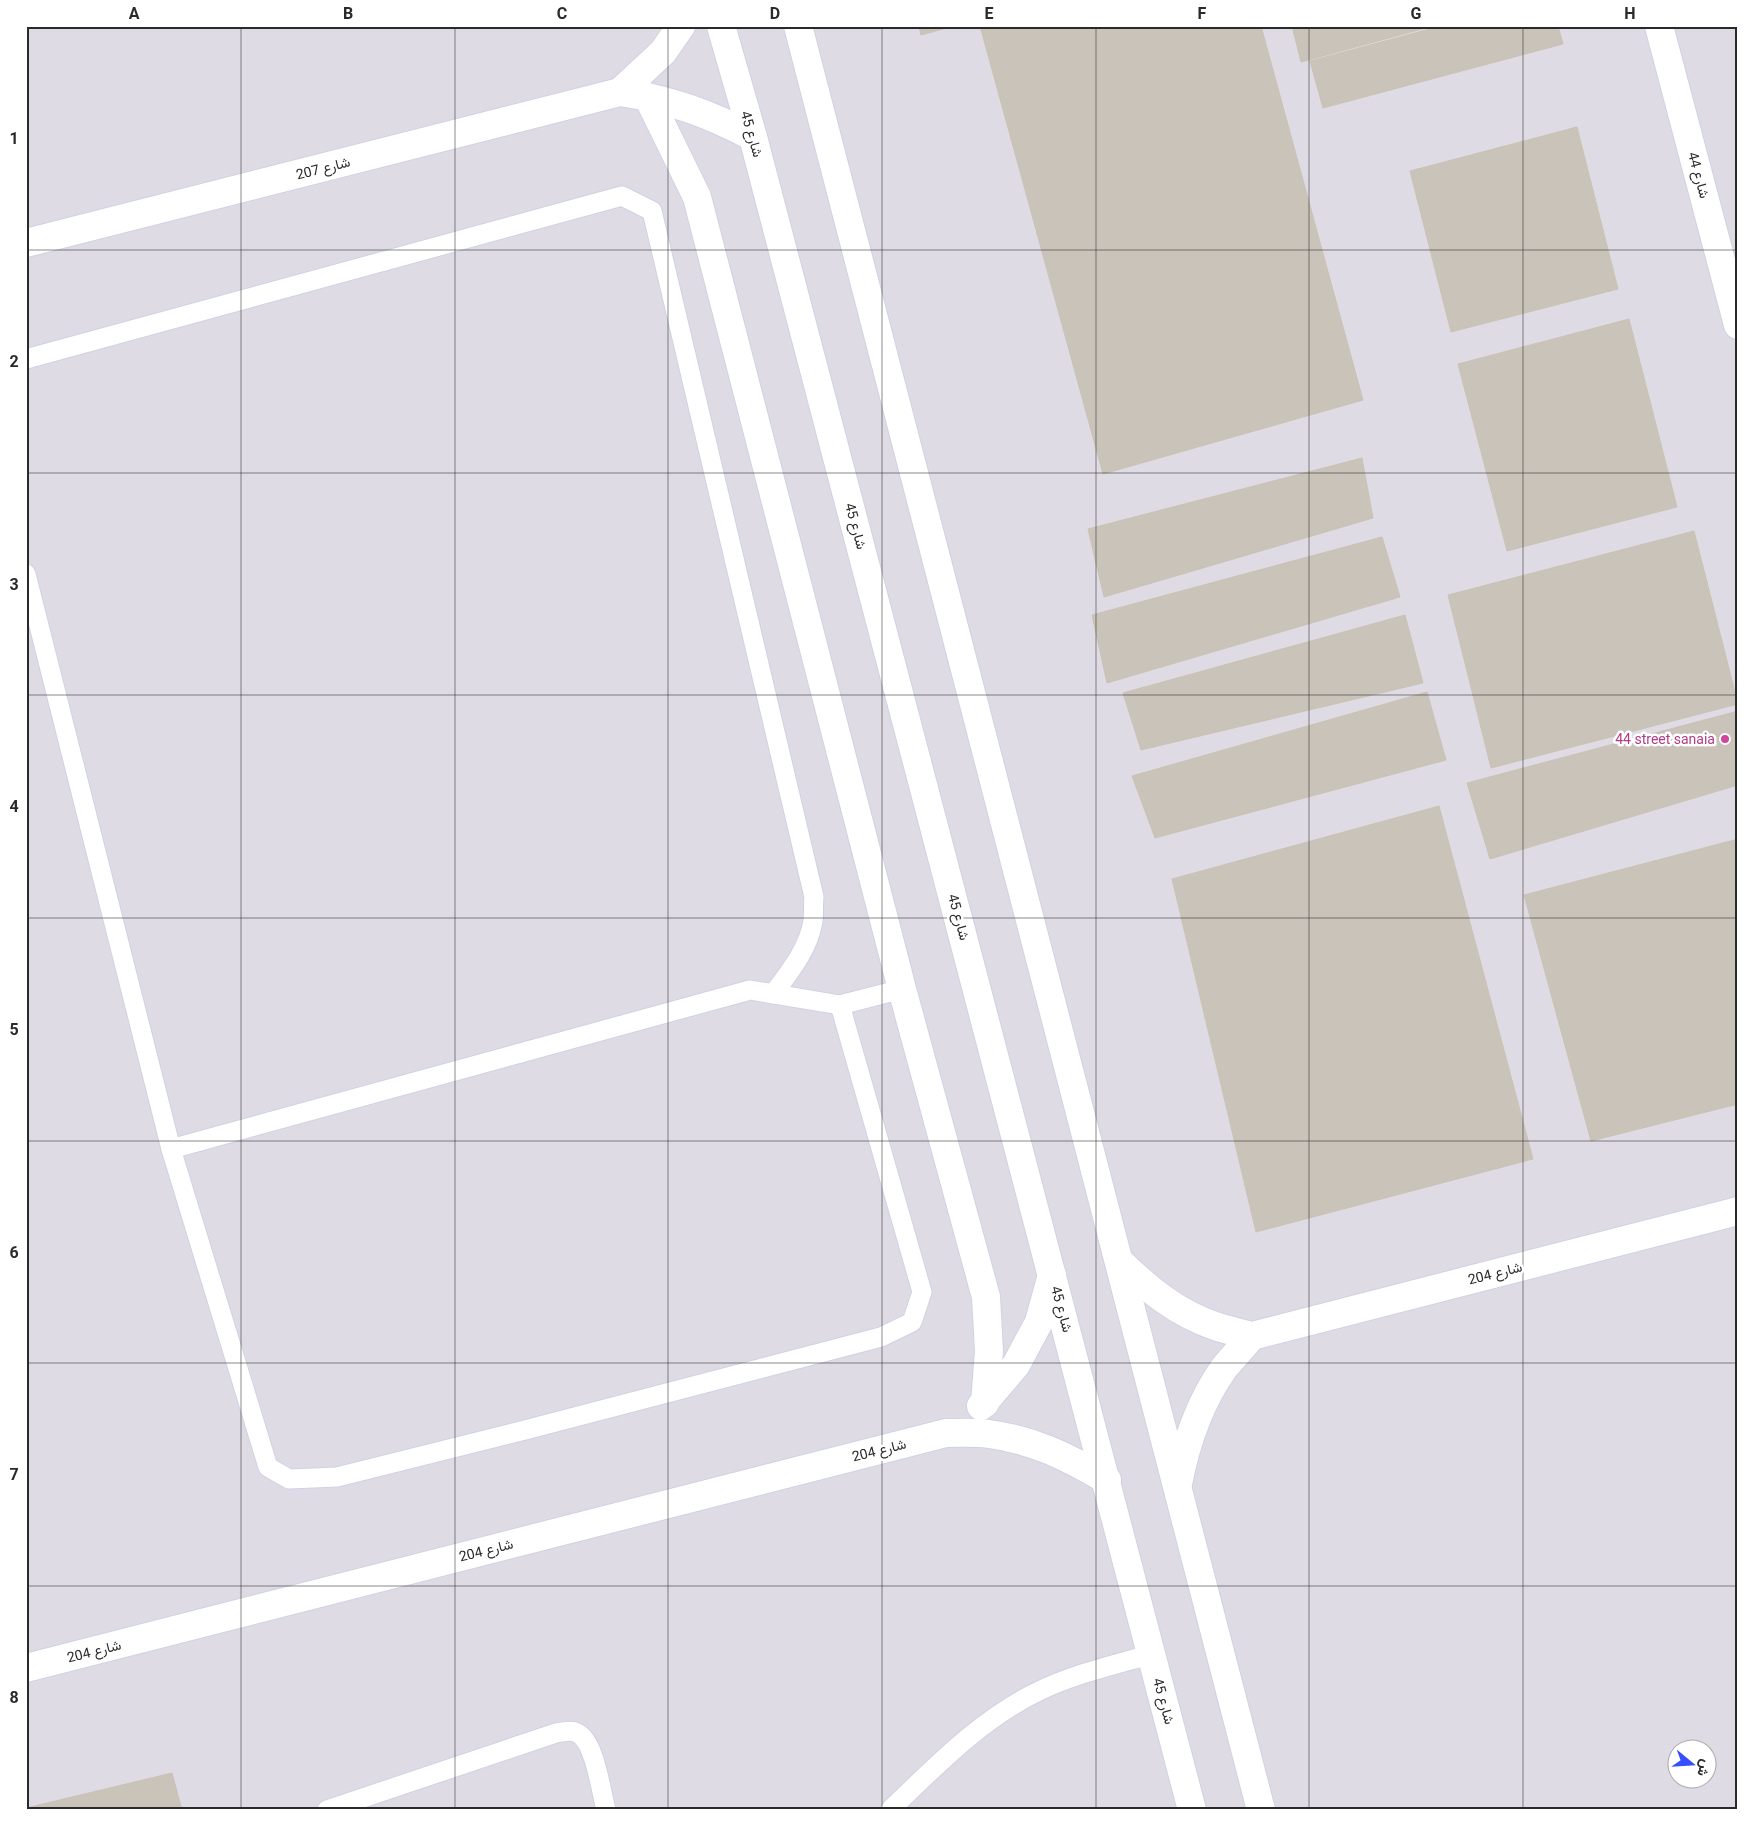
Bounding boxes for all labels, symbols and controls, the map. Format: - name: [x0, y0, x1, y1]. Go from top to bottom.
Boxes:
- text: A: [129, 4, 140, 23]
- text: B: [343, 4, 353, 23]
- text: C: [557, 4, 567, 23]
- text: D: [770, 4, 780, 23]
- text: E: [985, 4, 994, 23]
- text: F: [1198, 4, 1207, 23]
- text: G: [1411, 4, 1422, 23]
- text: H: [1624, 4, 1636, 23]
- street label: شارع 45: [735, 109, 766, 160]
- text: 1: [9, 129, 19, 148]
- street label: شارع 44: [1682, 150, 1713, 201]
- street label: شارع 207: [294, 154, 352, 185]
- text: 2: [9, 352, 19, 371]
- street label: شارع 45: [839, 501, 870, 552]
- text: 3: [9, 575, 19, 594]
- place label: 44 street sanaia: [1615, 731, 1715, 747]
- marker: 44 street sanaia: [1719, 733, 1731, 745]
- text: 4: [9, 797, 19, 816]
- street label: شارع 45: [942, 892, 973, 943]
- text: 5: [9, 1020, 19, 1039]
- text: 6: [9, 1243, 19, 1262]
- street label: شارع 204: [1466, 1259, 1524, 1290]
- street label: شارع 45: [1045, 1284, 1076, 1335]
- street label: شارع 204: [850, 1436, 908, 1467]
- text: 7: [9, 1465, 19, 1484]
- street label: شارع 204: [457, 1536, 515, 1567]
- street label: شارع 204: [65, 1637, 123, 1668]
- street label: شارع 45: [1147, 1676, 1178, 1727]
- text: 8: [9, 1688, 19, 1707]
- north arrow: [1666, 1738, 1716, 1788]
- text: ش: [1693, 1757, 1715, 1779]

